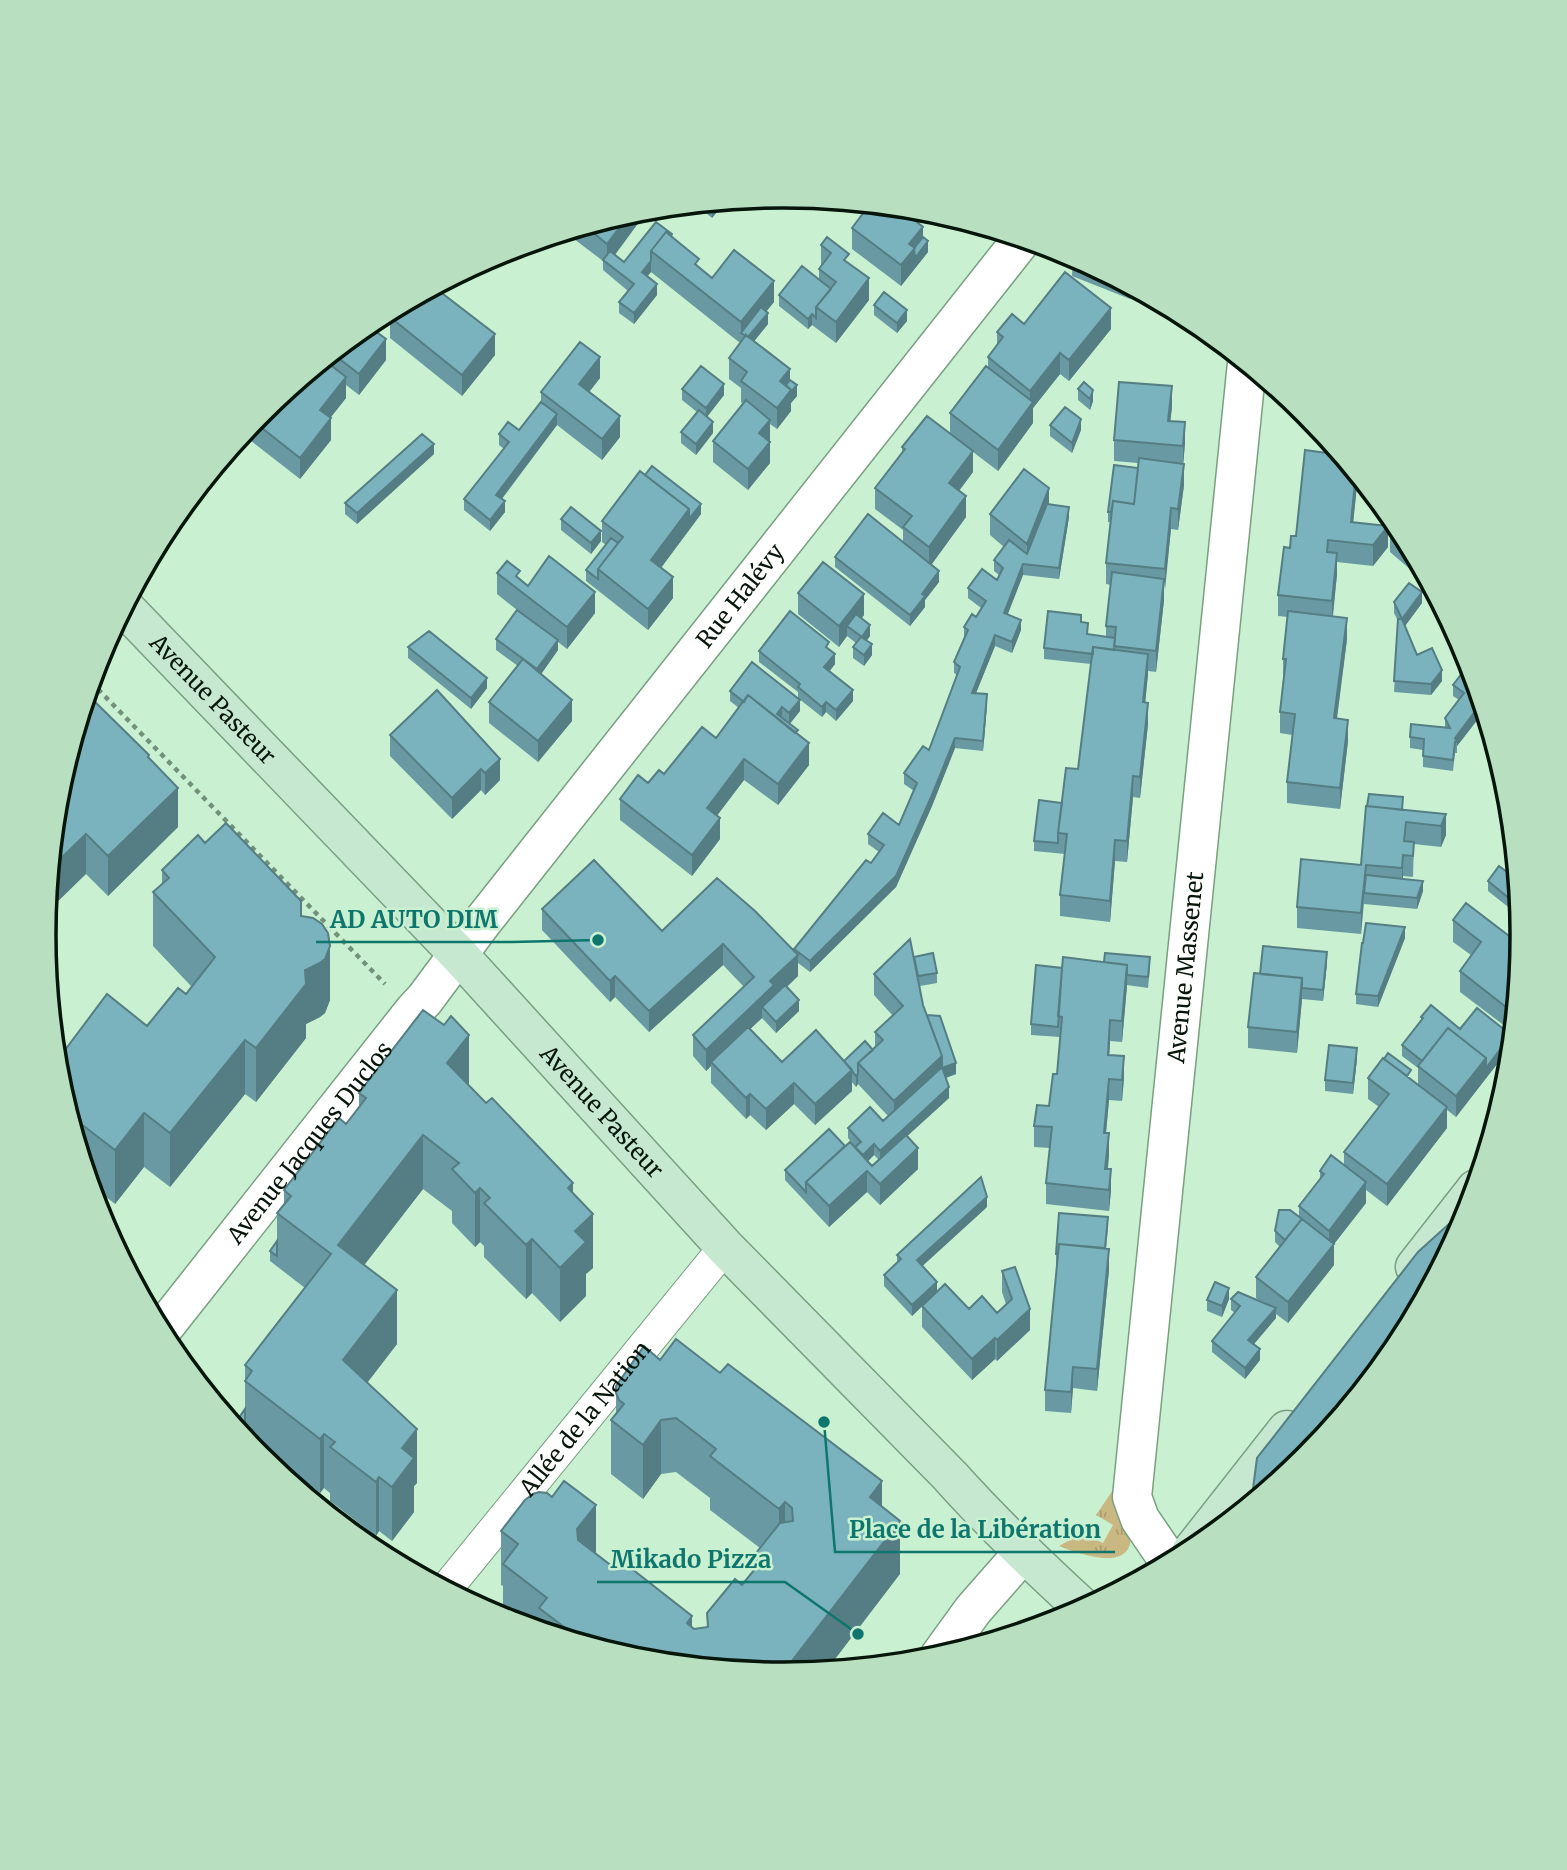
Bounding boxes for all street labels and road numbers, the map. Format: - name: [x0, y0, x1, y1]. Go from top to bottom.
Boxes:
- street label: Rue Halévy: [690, 537, 790, 653]
- street label: Avenue Pasteur: [143, 627, 282, 770]
- street label: Avenue Massenet: [1161, 870, 1209, 1065]
- street label: Avenue Jacques Duclos: [220, 1035, 398, 1250]
- street label: Avenue Pasteur: [534, 1038, 670, 1184]
- street label: Allée de la Nation: [512, 1335, 657, 1503]

